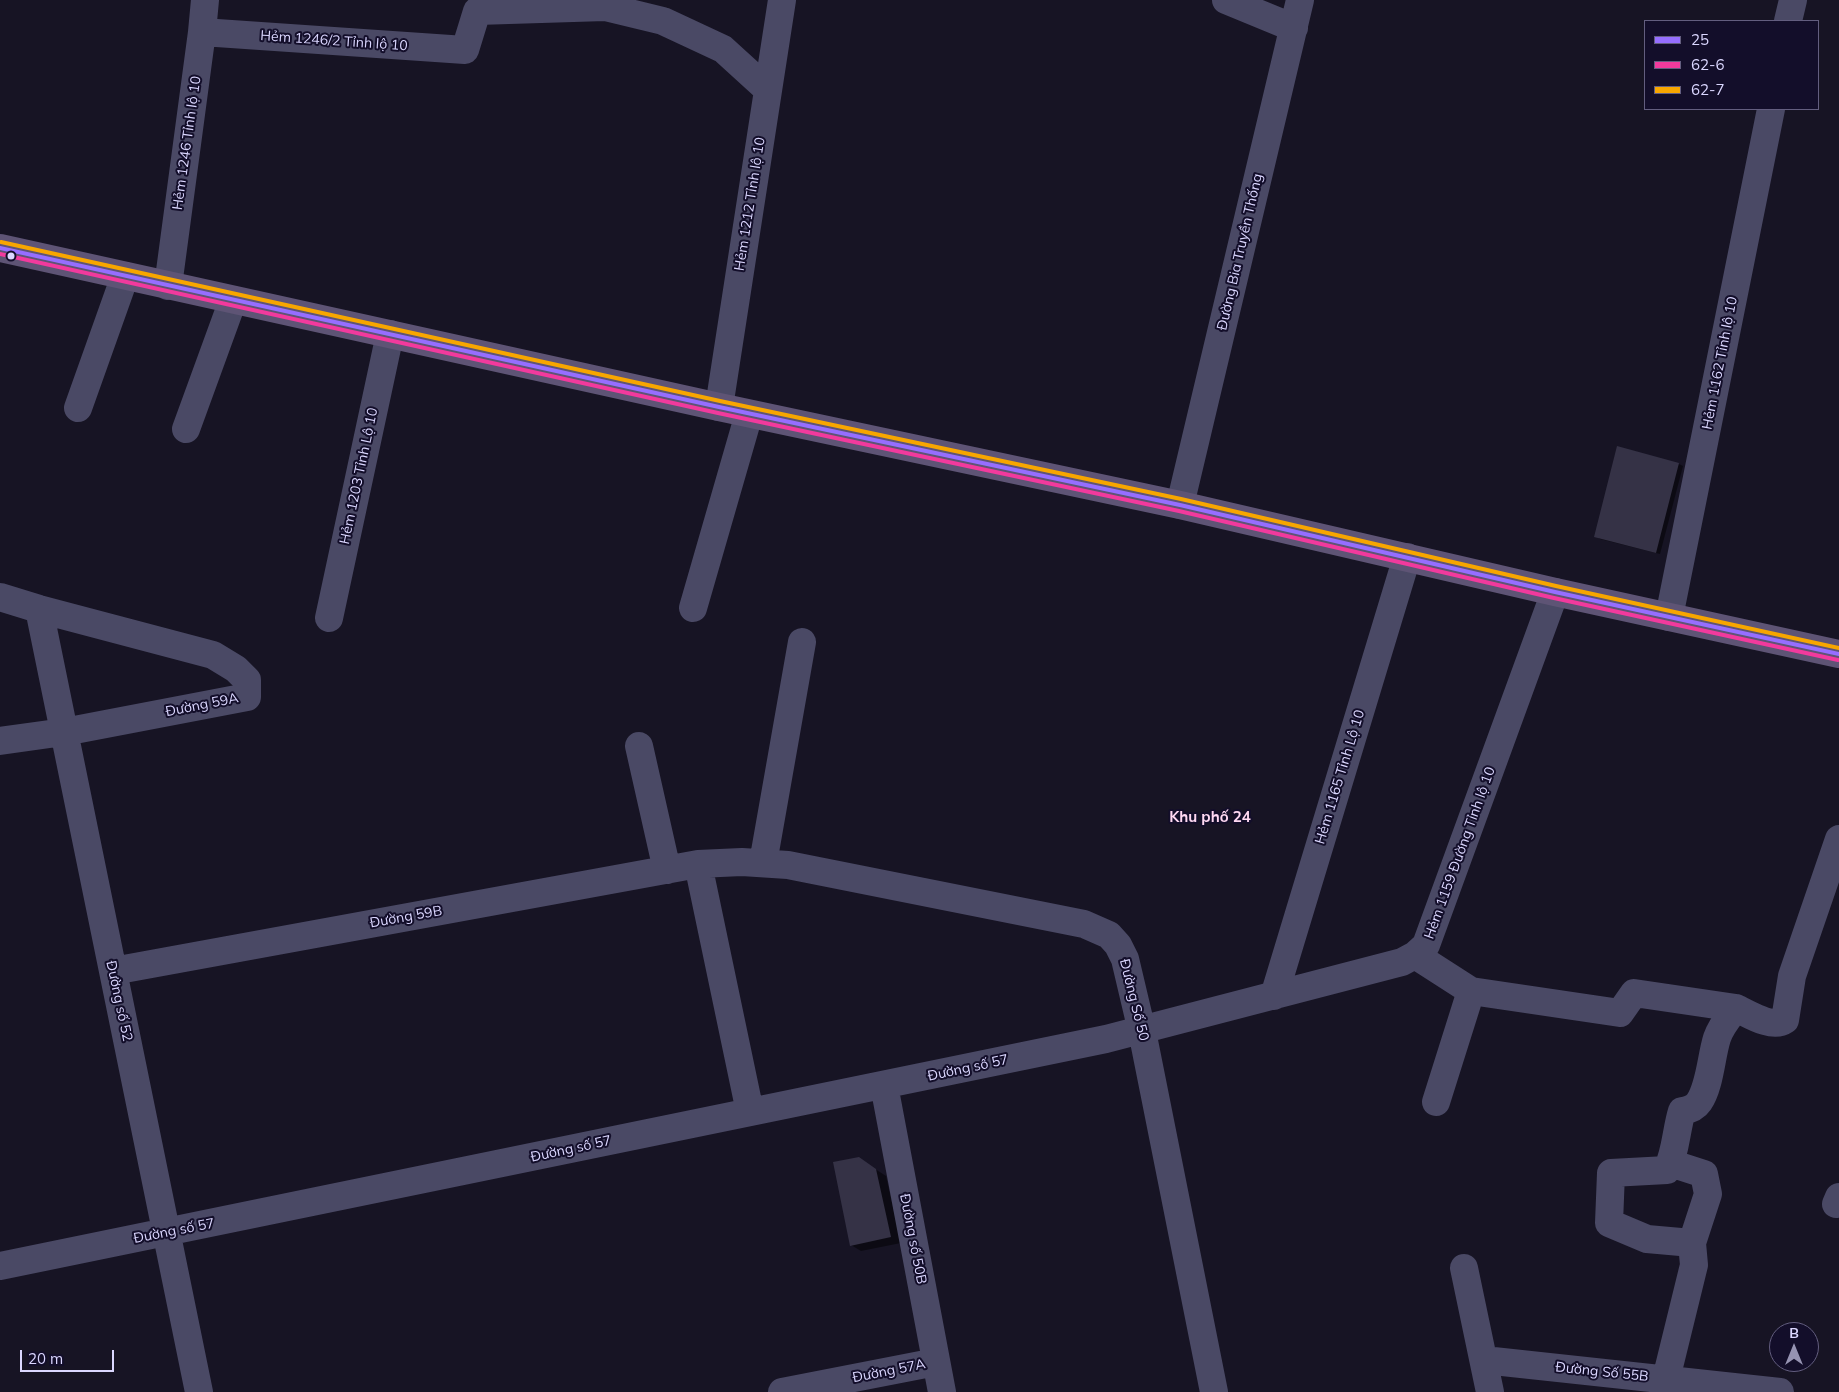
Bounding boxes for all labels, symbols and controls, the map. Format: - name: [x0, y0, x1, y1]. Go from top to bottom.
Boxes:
- legend: [1644, 20, 1819, 110]
- street label: Hẻm 1246/2 Tỉnh lộ 10: [260, 27, 408, 55]
- text: 25: [1691, 30, 1709, 49]
- text: 62-6: [1691, 55, 1724, 74]
- street label: Hẻm 1246 Tỉnh lộ 10: [169, 75, 205, 211]
- text: 62-7: [1691, 80, 1724, 99]
- street label: Hẻm 1212 Tỉnh lộ 10: [731, 136, 769, 272]
- street label: Đường Bia Truyền Thống: [1214, 172, 1266, 332]
- unlabelled marker: [6, 251, 16, 261]
- street label: Hẻm 1162 Tỉnh lộ 10: [1699, 295, 1741, 431]
- street label: Hẻm 1203 Tỉnh Lộ 10: [336, 406, 382, 546]
- street label: Đường 59A: [164, 690, 240, 720]
- street label: Hẻm 1165 Tỉnh Lộ 10: [1312, 708, 1368, 846]
- street label: Hẻm 1159 Đường Tỉnh lộ 10: [1421, 765, 1499, 941]
- district label: Khu phố 24: [1169, 808, 1251, 826]
- street label: Đường 59B: [369, 902, 443, 932]
- street label: Đường Số 50: [1116, 957, 1152, 1043]
- street label: Đường số 52: [102, 959, 136, 1043]
- street label: Đường số 57: [926, 1051, 1010, 1085]
- street label: Đường số 57: [529, 1132, 613, 1166]
- street label: Đường số 50B: [896, 1192, 930, 1286]
- street label: Đường số 57: [132, 1215, 216, 1247]
- north arrow: [1769, 1322, 1819, 1372]
- text: B: [1789, 1324, 1799, 1342]
- scale bar: [22, 1340, 116, 1372]
- text: 20 m: [28, 1349, 63, 1368]
- street label: Đường 57A: [851, 1356, 927, 1386]
- street label: Đường Số 55B: [1555, 1359, 1649, 1385]

